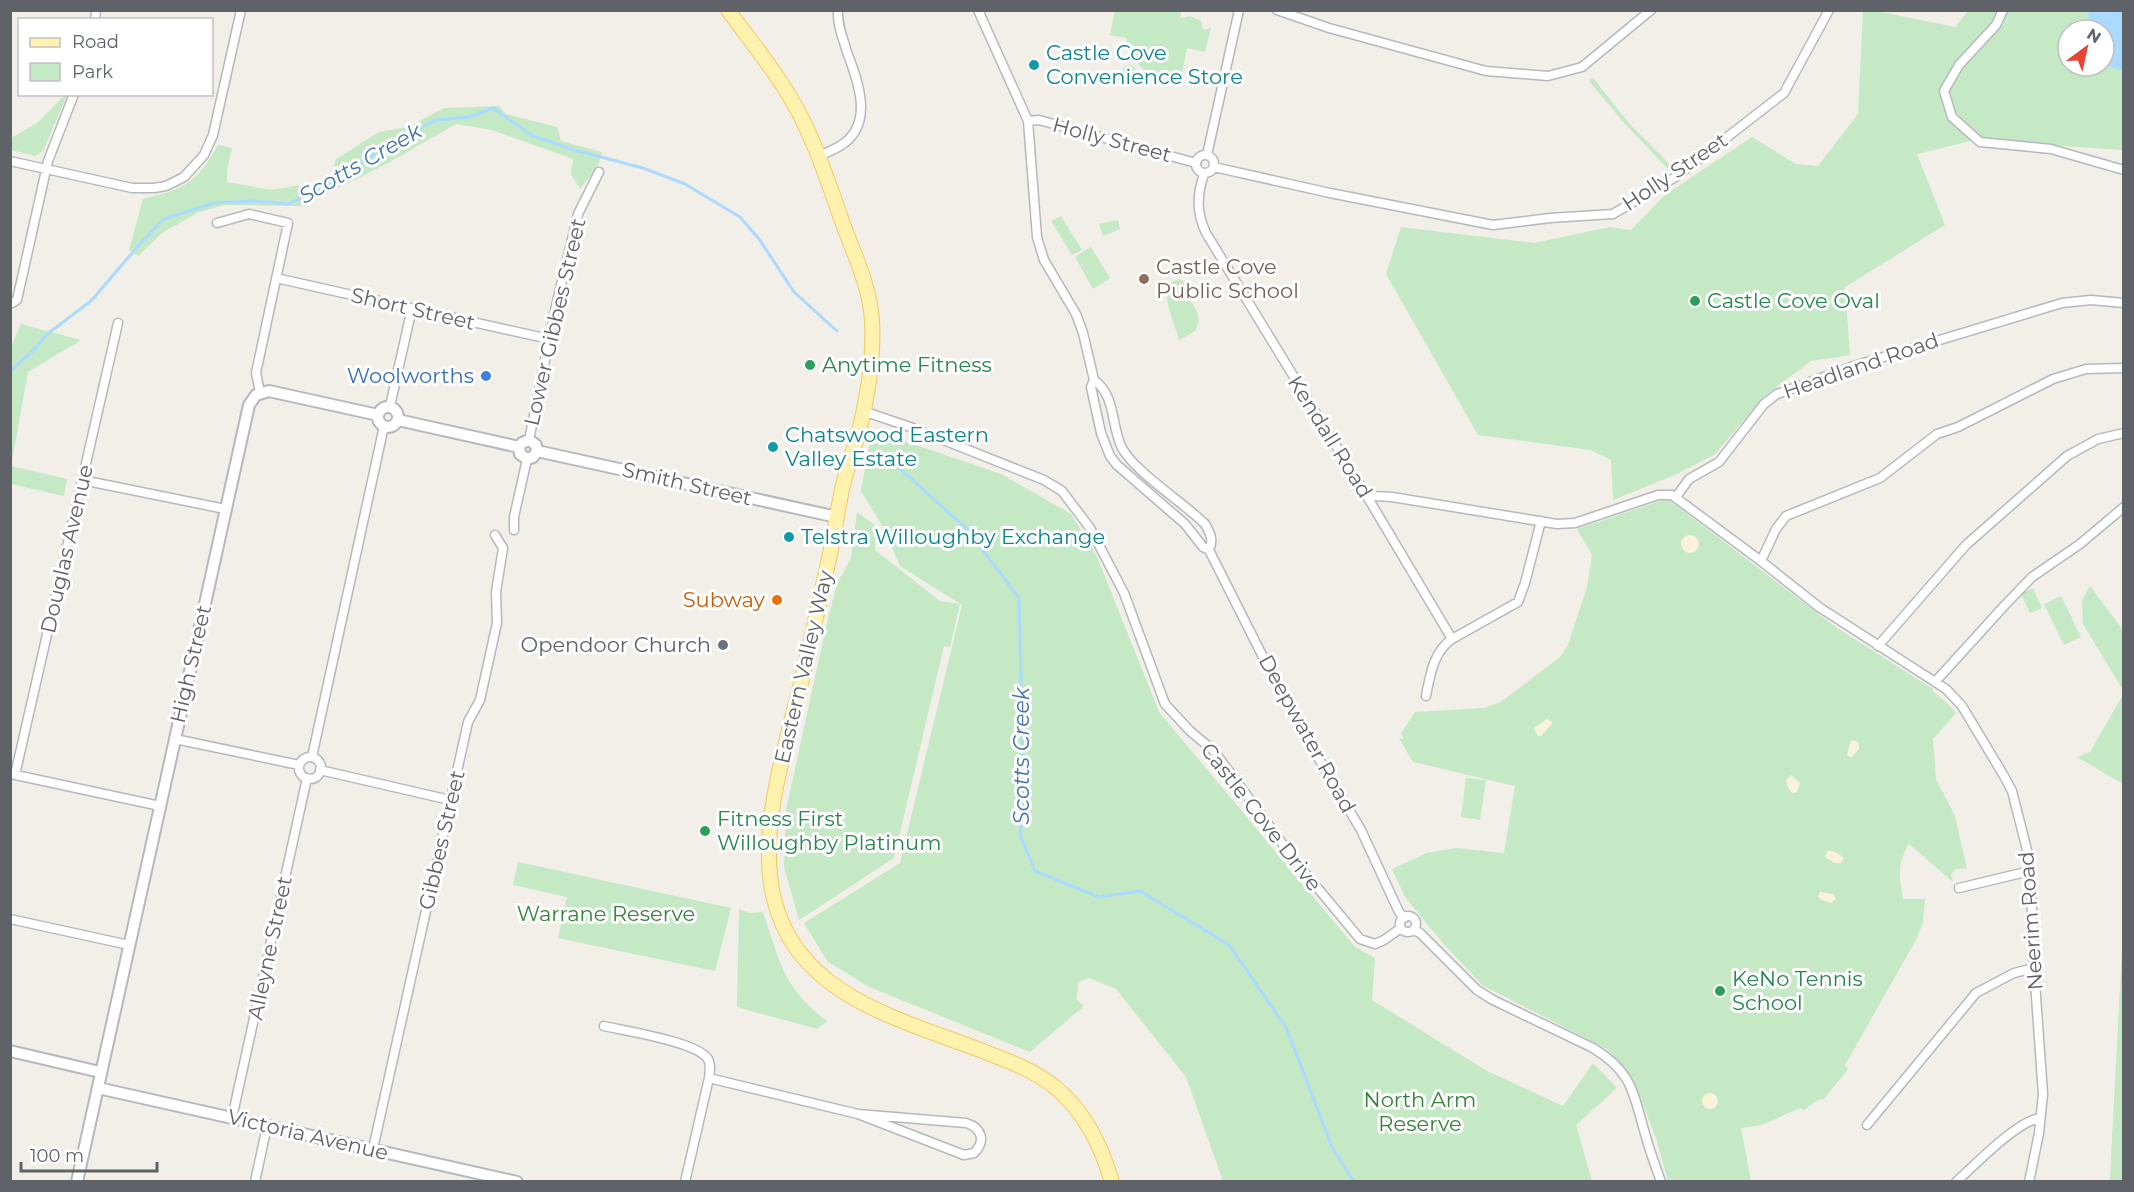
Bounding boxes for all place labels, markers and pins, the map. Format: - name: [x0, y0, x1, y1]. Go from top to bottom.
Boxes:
- place label: Castle Cove Convenience Store: [1046, 40, 1243, 89]
- marker: Castle Cove Convenience Store: [1027, 58, 1041, 72]
- place label: Castle Cove Public School: [1156, 254, 1299, 303]
- marker: Castle Cove Public School: [1137, 272, 1151, 286]
- place label: Castle Cove Oval: [1707, 288, 1880, 313]
- marker: Castle Cove Oval: [1688, 294, 1702, 308]
- place label: Anytime Fitness: [822, 352, 992, 377]
- marker: Anytime Fitness: [803, 358, 817, 372]
- place label: Woolworths: [347, 363, 474, 388]
- marker: Woolworths: [479, 369, 493, 383]
- place label: Chatswood Eastern Valley Estate: [785, 422, 989, 471]
- marker: Chatswood Eastern Valley Estate: [766, 440, 780, 454]
- place label: Telstra Willoughby Exchange: [801, 524, 1105, 549]
- marker: Telstra Willoughby Exchange: [782, 530, 796, 544]
- place label: Subway: [683, 587, 766, 612]
- marker: Subway: [770, 593, 784, 607]
- place label: Opendoor Church: [521, 632, 711, 657]
- marker: Opendoor Church: [716, 638, 730, 652]
- place label: Fitness First Willoughby Platinum: [717, 806, 941, 855]
- marker: Fitness First Willoughby Platinum: [698, 824, 712, 838]
- place label: KeNo Tennis School: [1732, 966, 1863, 1015]
- marker: KeNo Tennis School: [1713, 984, 1727, 998]

